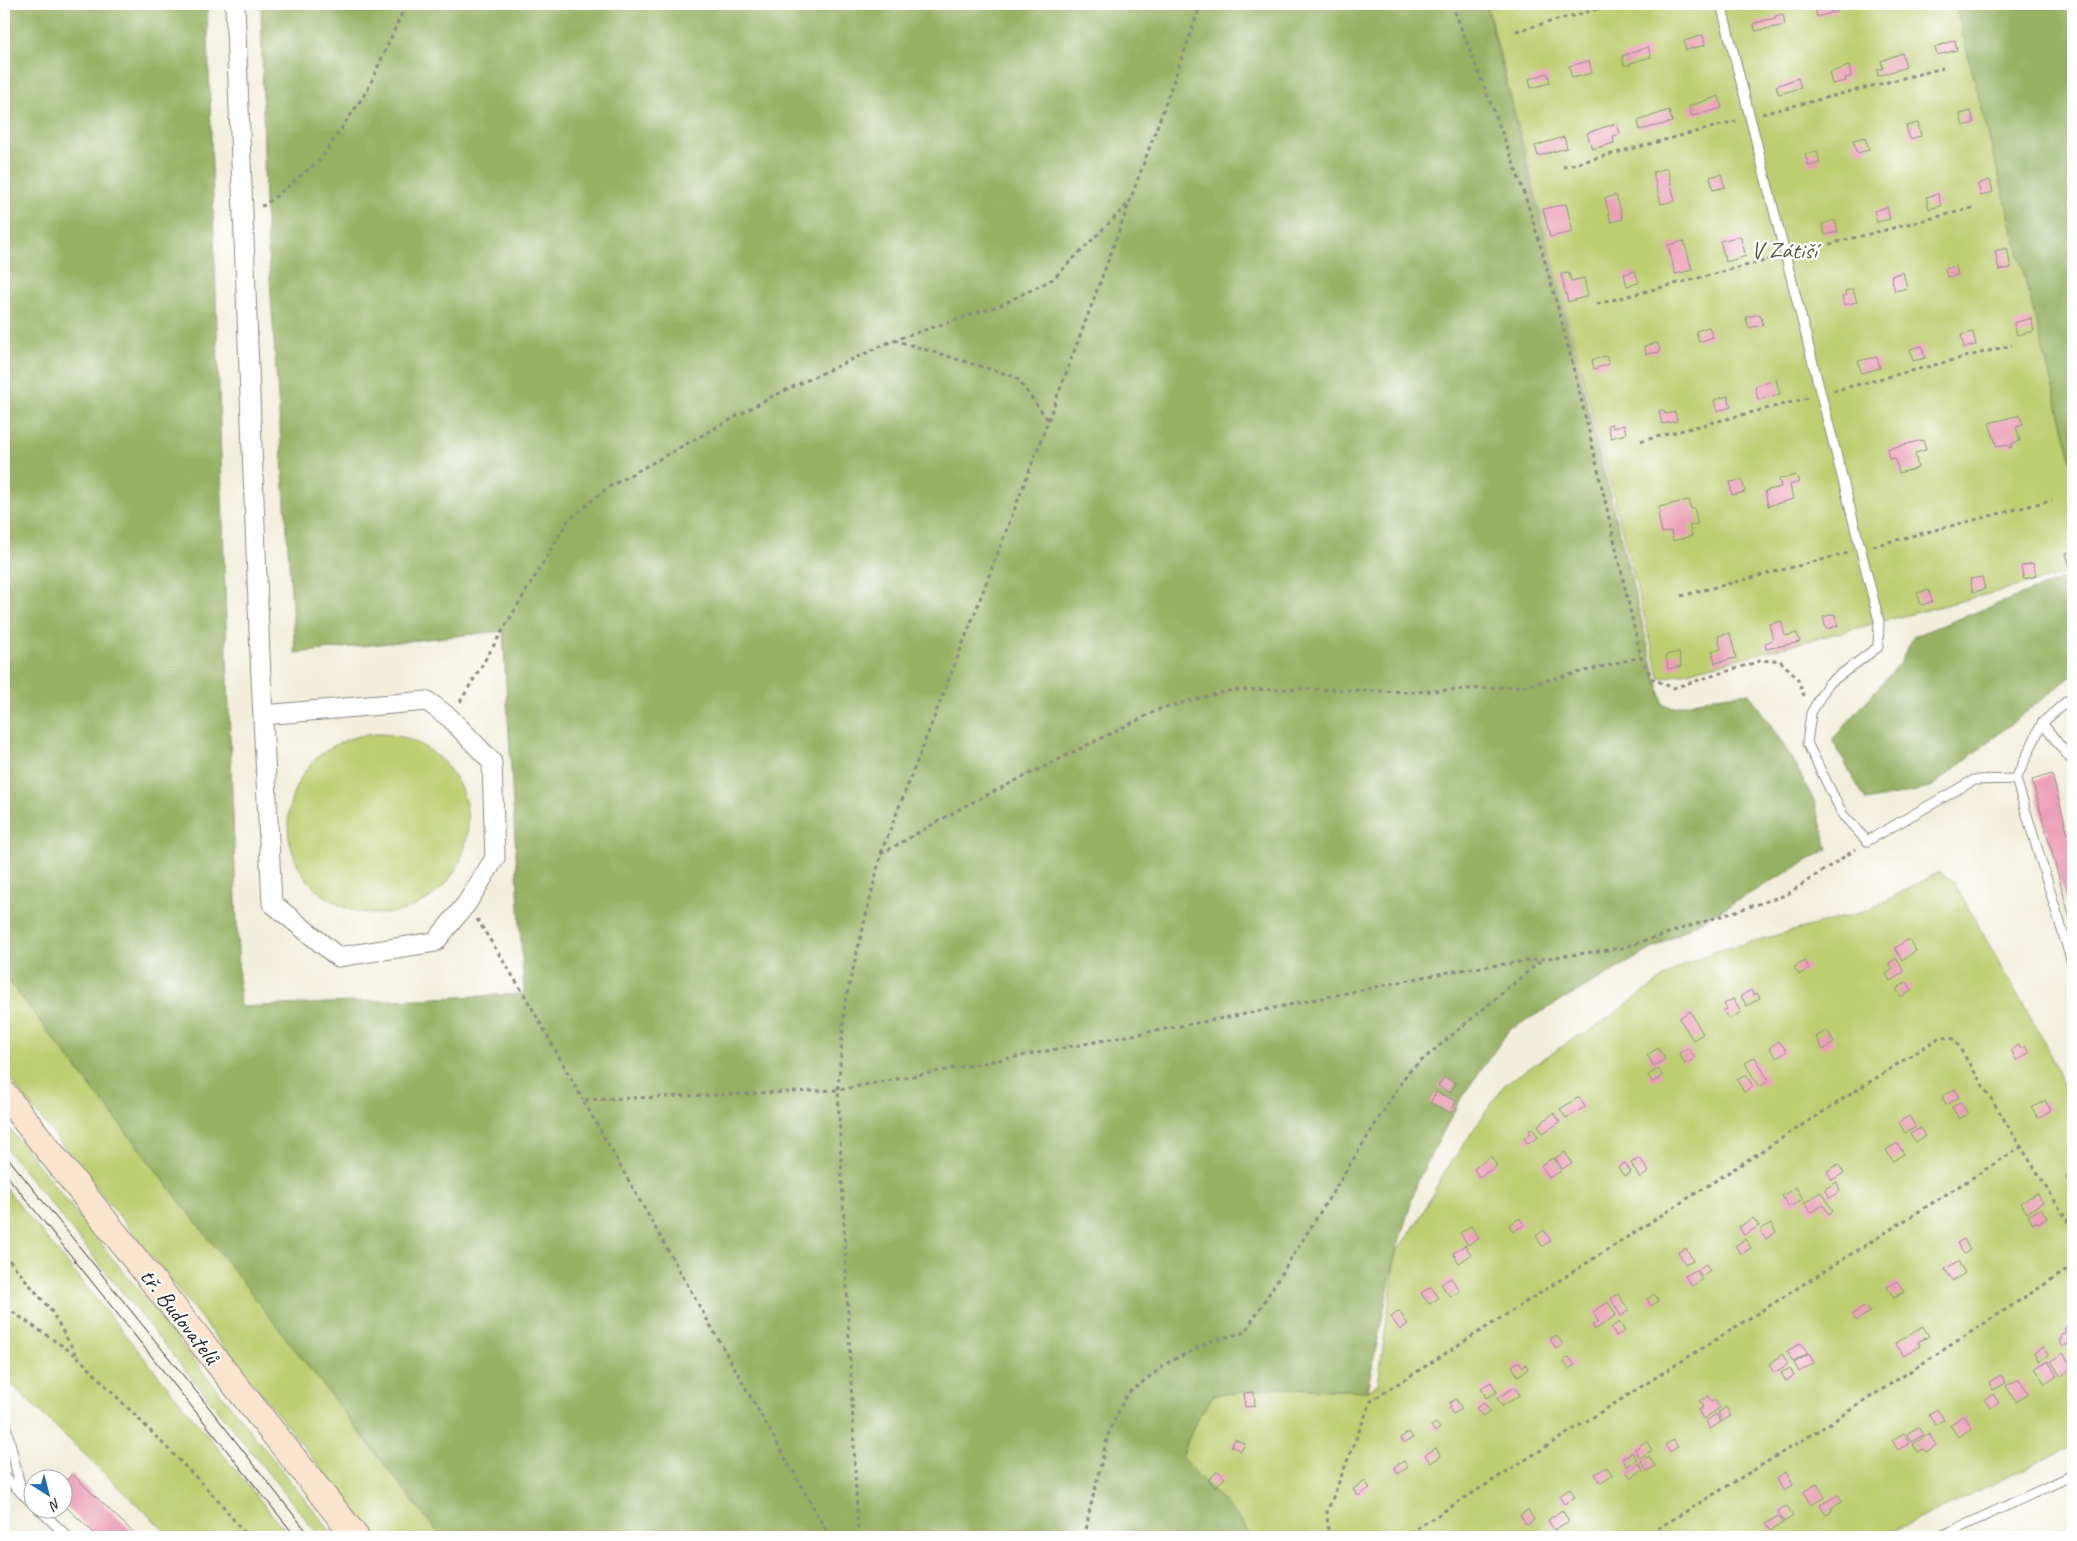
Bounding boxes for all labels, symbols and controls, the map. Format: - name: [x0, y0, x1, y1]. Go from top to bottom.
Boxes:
- park label: V Zátiší: [1751, 235, 1821, 265]
- street label: tř. Budovatelů: [133, 1262, 228, 1371]
- north arrow: [22, 1468, 72, 1518]
- text: N: [45, 1495, 64, 1515]

